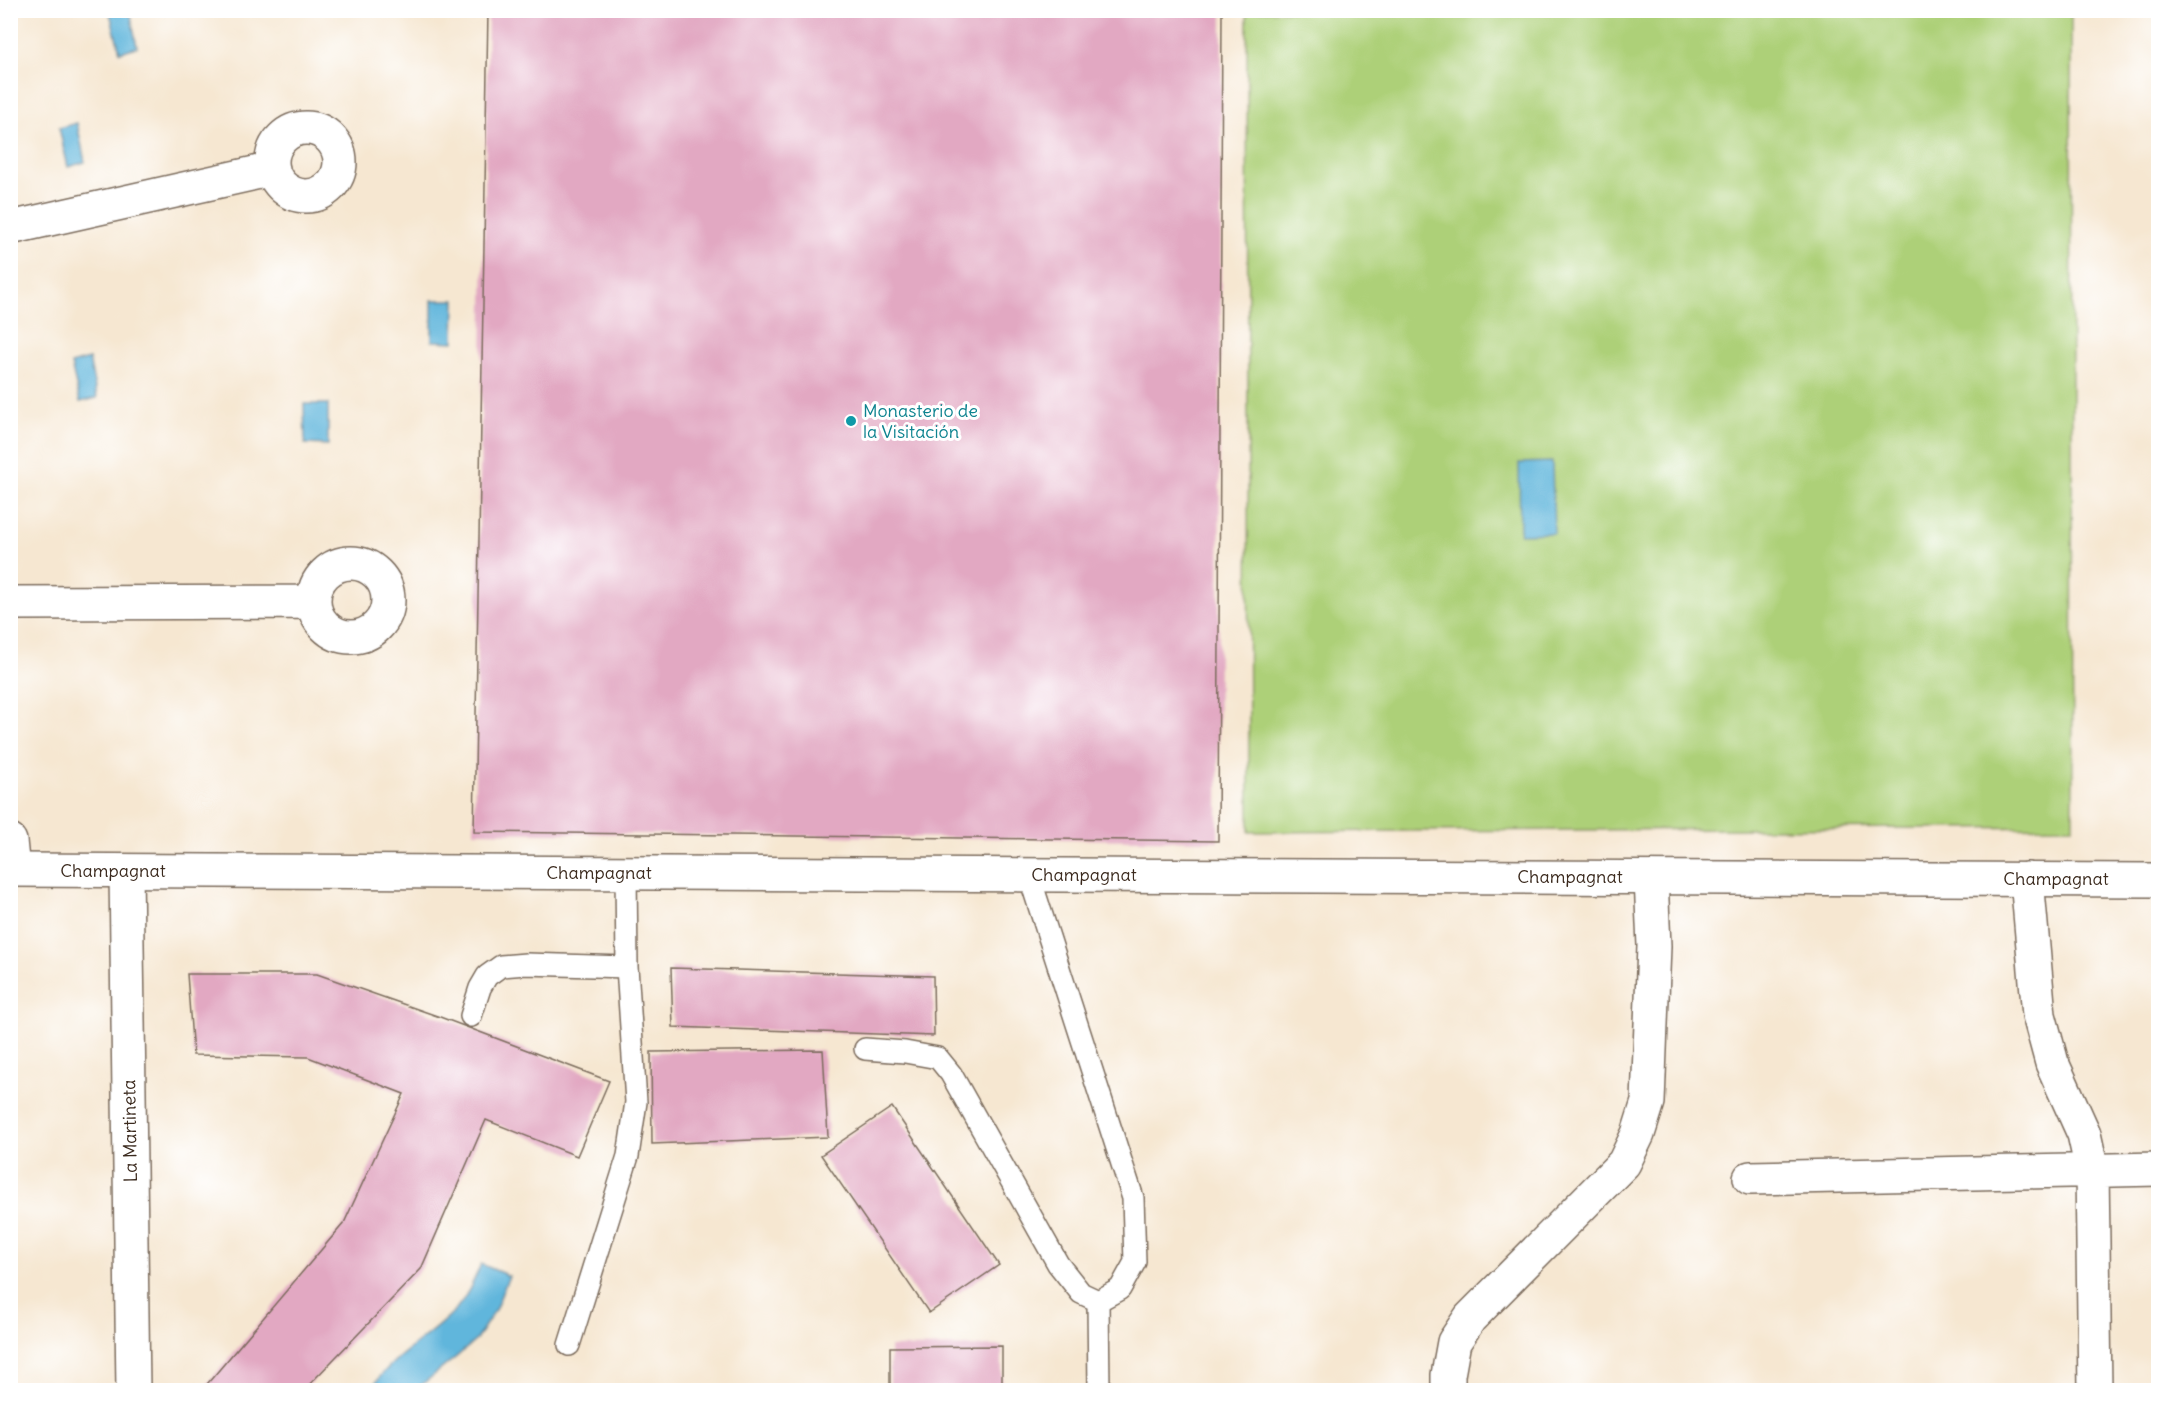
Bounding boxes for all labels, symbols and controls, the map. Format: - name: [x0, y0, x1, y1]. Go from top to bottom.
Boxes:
- place label: Monasterio de la Visitación: [863, 399, 978, 443]
- marker: Monasterio de la Visitación: [844, 414, 858, 428]
- street label: Champagnat: [60, 859, 166, 882]
- street label: Champagnat: [546, 861, 652, 884]
- street label: Champagnat: [1031, 863, 1137, 886]
- street label: Champagnat: [1517, 865, 1623, 888]
- street label: Champagnat: [2003, 867, 2109, 890]
- street label: La Martineta: [117, 1079, 142, 1183]

